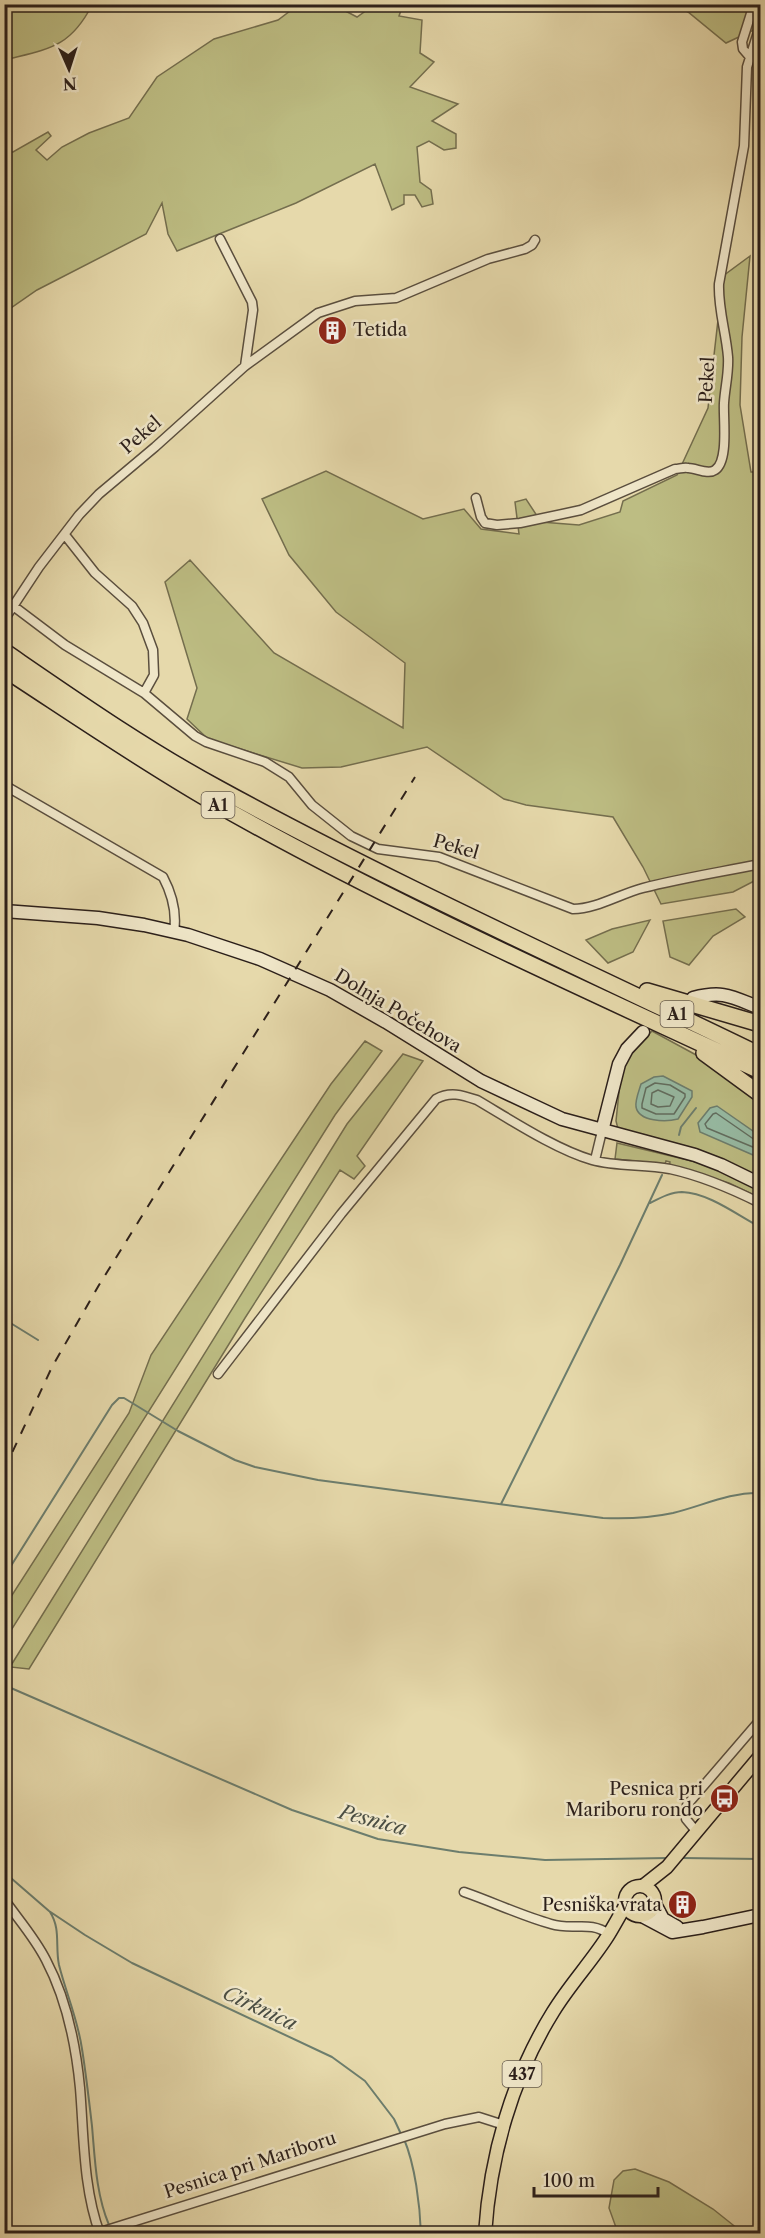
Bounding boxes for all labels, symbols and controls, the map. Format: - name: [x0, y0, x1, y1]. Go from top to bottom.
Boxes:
- north arrow: [39, 39, 99, 99]
- text: N: [62, 74, 77, 94]
- building icon: Tetida: [316, 314, 348, 346]
- place label: Tetida: [353, 319, 408, 341]
- street label: Pekel: [695, 356, 719, 404]
- street label: Pekel: [116, 411, 166, 459]
- road number: A1: [202, 792, 234, 818]
- street label: Pekel: [431, 830, 481, 864]
- street label: Dolnja Počehova: [331, 964, 466, 1058]
- road number: A1: [660, 1001, 694, 1027]
- place label: Pesnica pri Mariboru rondo: [565, 1778, 704, 1821]
- bus stop icon: Pesnica pri Mariboru rondo: [708, 1783, 740, 1815]
- water label: Pesnica: [335, 1799, 409, 1840]
- building icon: Pesniška vrata: [667, 1889, 699, 1921]
- place label: Pesniška vrata: [542, 1894, 663, 1916]
- water label: Cirknica: [219, 1980, 301, 2036]
- road number: 437: [502, 2061, 542, 2087]
- street label: Pesnica pri Mariboru: [161, 2127, 339, 2203]
- scale bar: [534, 2160, 658, 2198]
- text: 100 m: [543, 2170, 595, 2192]

